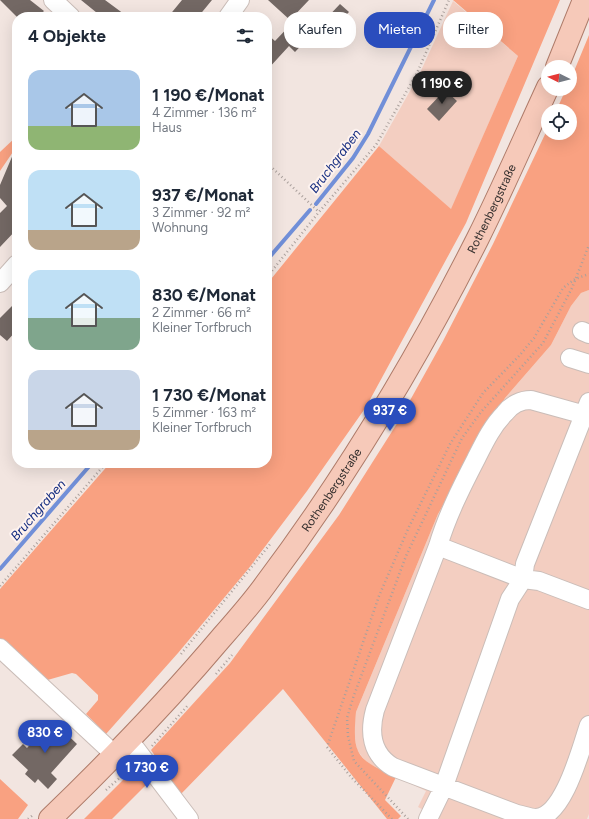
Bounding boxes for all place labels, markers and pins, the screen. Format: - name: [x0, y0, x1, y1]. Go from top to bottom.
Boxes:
- pin: 1 190 €: [405, 71, 479, 105]
- pin: 937 €: [362, 398, 418, 432]
- pin: 830 €: [17, 720, 73, 754]
- pin: 1 730 €: [110, 755, 184, 789]

